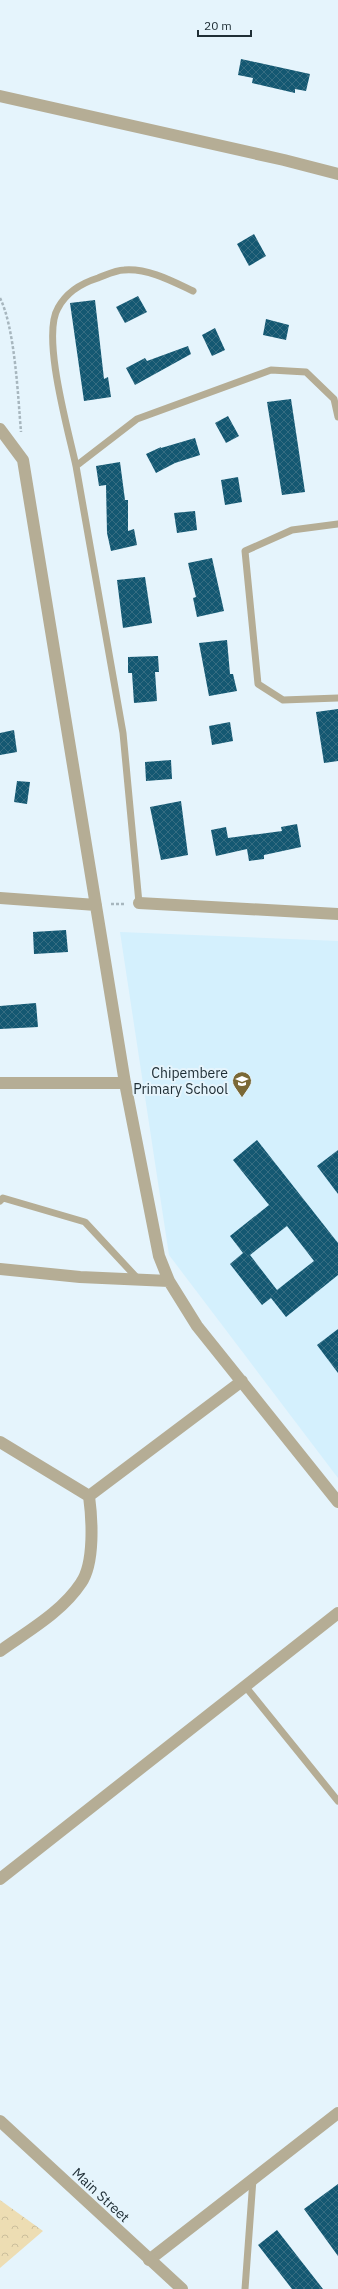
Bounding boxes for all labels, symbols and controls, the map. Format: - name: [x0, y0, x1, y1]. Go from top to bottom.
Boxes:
- scale bar: [198, 12, 251, 38]
- text: 20 m: [204, 18, 232, 33]
- place label: Chipembere Primary School: [133, 1064, 228, 1098]
- school or university icon: Chipembere Primary School: [231, 1070, 253, 1098]
- street label: Main Street: [69, 2164, 134, 2226]

